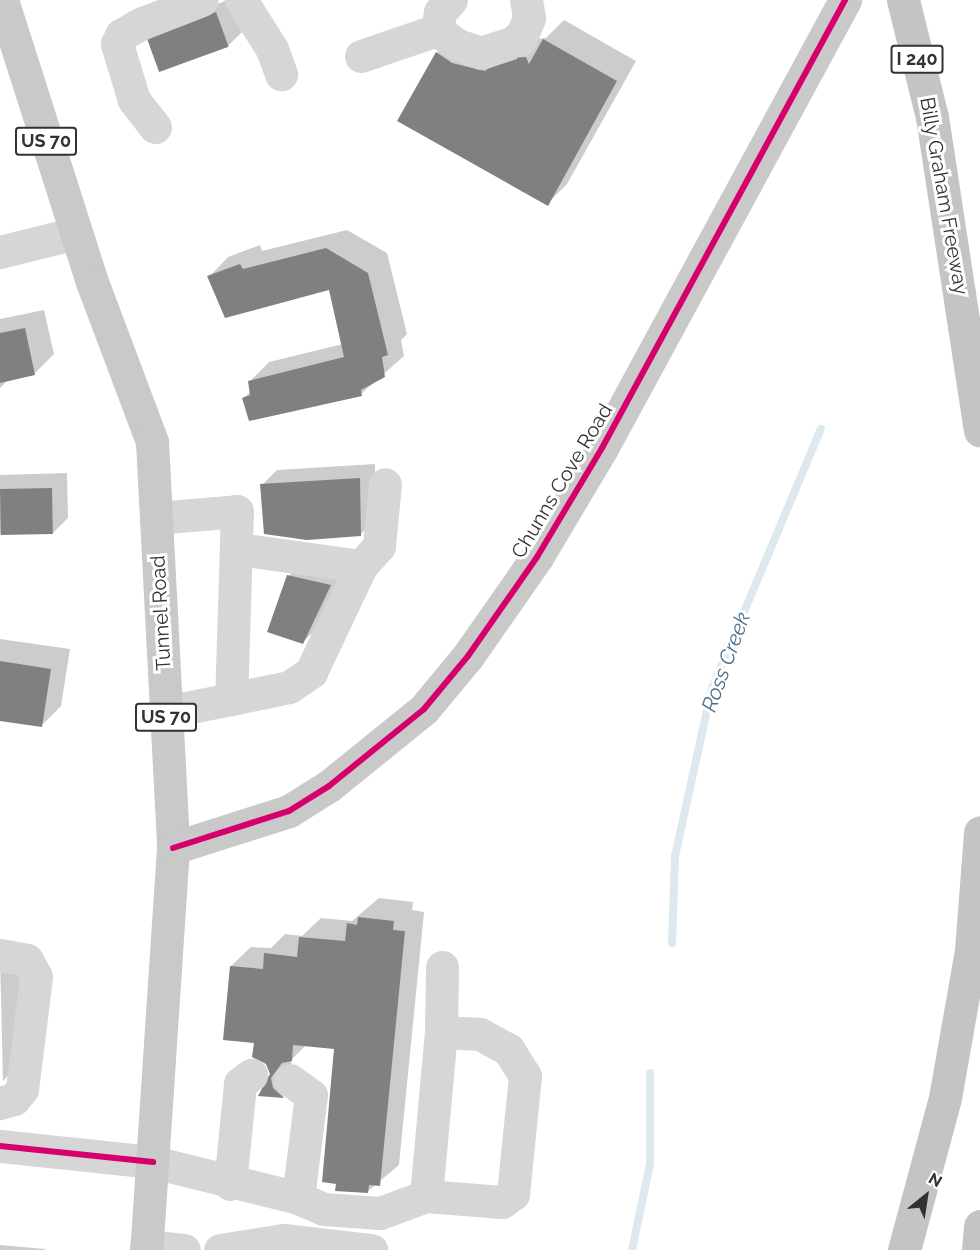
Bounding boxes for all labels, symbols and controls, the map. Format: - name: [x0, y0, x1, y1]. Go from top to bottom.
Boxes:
- road number: I 240: [890, 44, 944, 74]
- street label: Billy Graham Freeway: [915, 95, 973, 297]
- road number: US 70: [15, 126, 78, 156]
- street label: Chunns Cove Road: [506, 400, 618, 562]
- street label: Tunnel Road: [146, 554, 176, 672]
- water label: Ross Creek: [696, 609, 756, 715]
- road number: US 70: [134, 702, 198, 732]
- north arrow: [896, 1166, 956, 1226]
- text: N: [925, 1169, 945, 1191]

